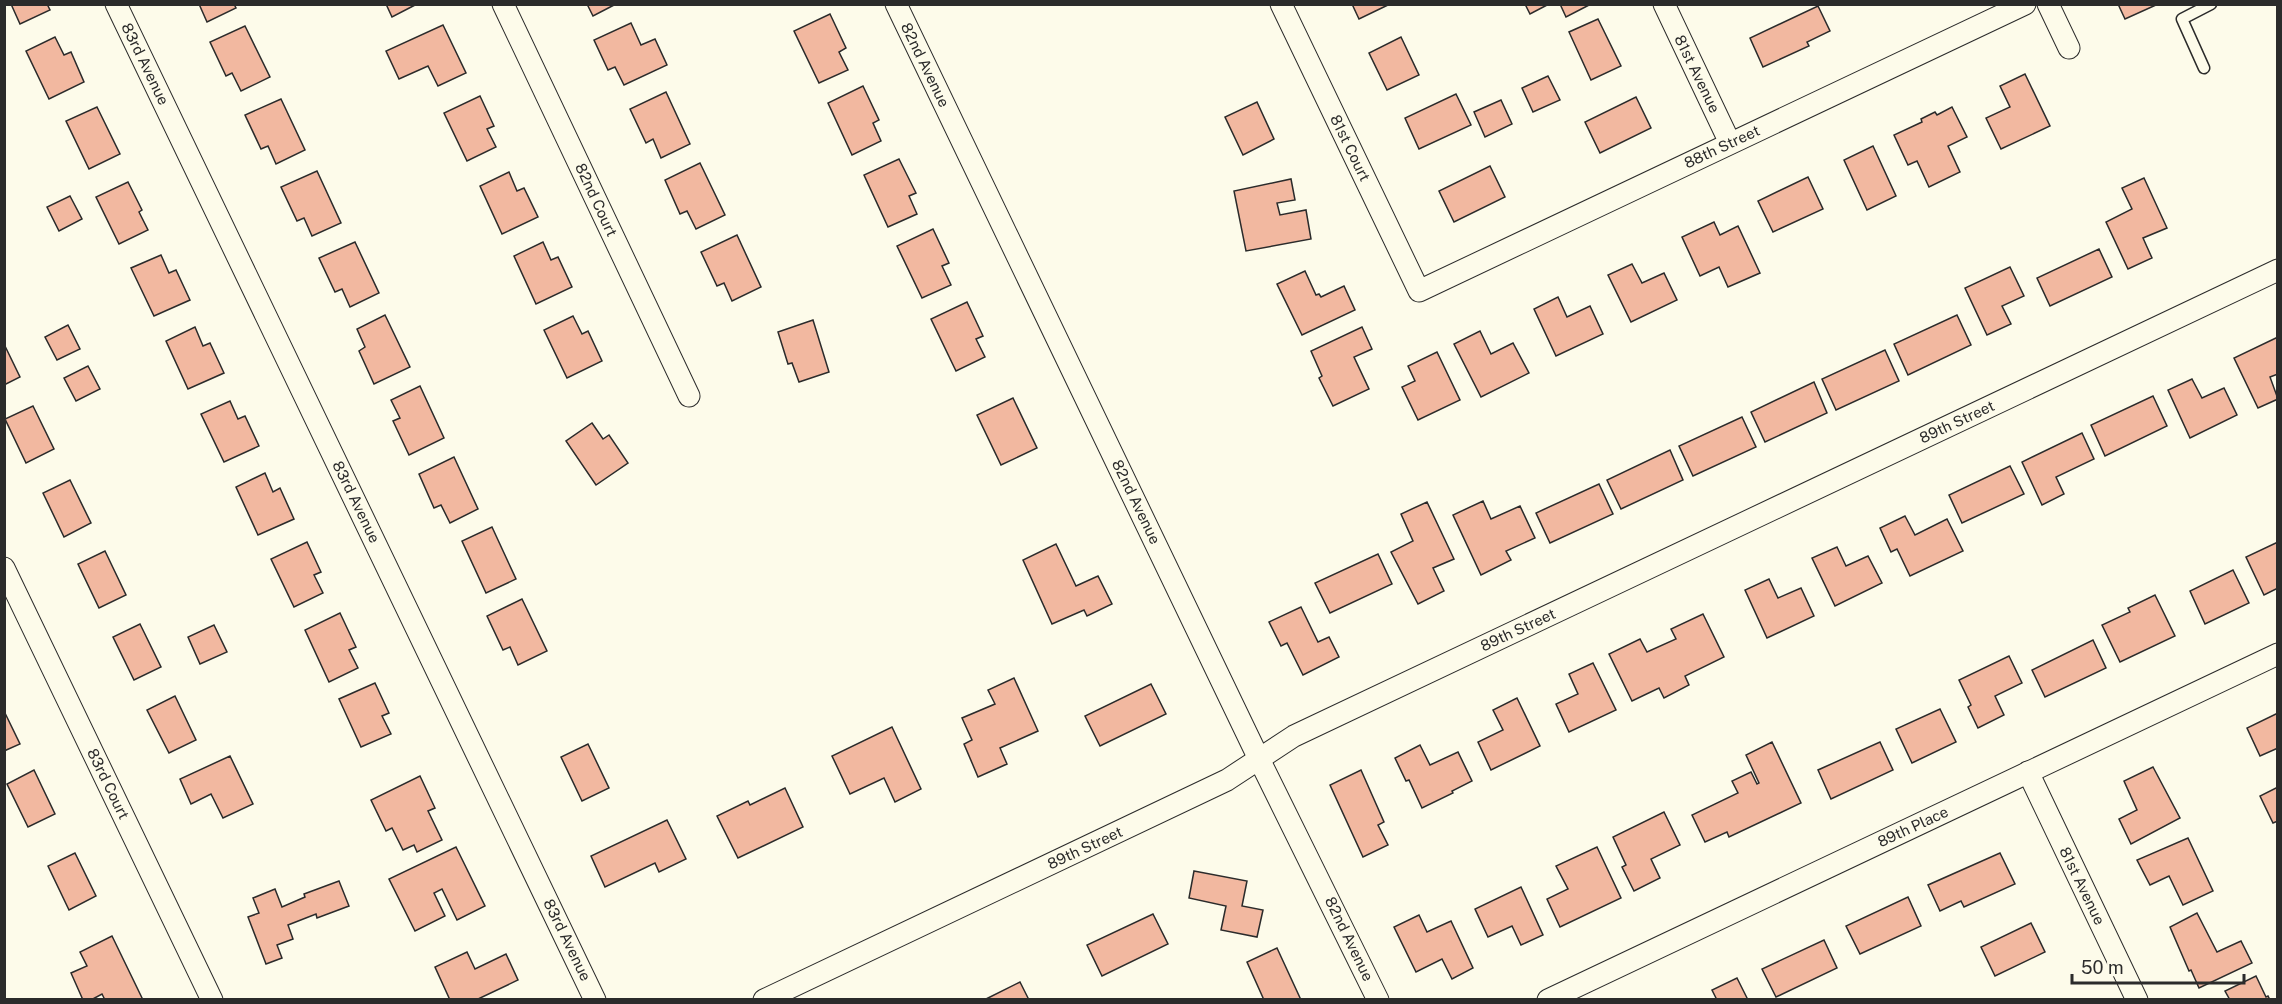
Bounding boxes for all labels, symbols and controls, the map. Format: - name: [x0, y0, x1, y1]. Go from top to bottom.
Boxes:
- street label: 83rd Avenue: [118, 20, 173, 107]
- street label: 82nd Avenue: [898, 20, 953, 110]
- street label: 81st Avenue: [1671, 32, 1724, 115]
- street label: 81st Court: [1327, 112, 1374, 184]
- street label: 88th Street: [1681, 122, 1762, 171]
- street label: 82nd Court: [572, 160, 621, 239]
- street label: 89th Street: [1917, 397, 1997, 446]
- street label: 82nd Avenue: [1109, 457, 1164, 547]
- street label: 83rd Avenue: [329, 458, 384, 545]
- street label: 89th Street: [1478, 605, 1558, 654]
- street label: 83rd Court: [84, 746, 133, 822]
- street label: 89th Place: [1875, 803, 1951, 850]
- street label: 89th Street: [1045, 823, 1125, 872]
- street label: 81st Avenue: [2056, 844, 2109, 927]
- street label: 82nd Avenue: [1322, 894, 1377, 984]
- street label: 83rd Avenue: [540, 896, 595, 983]
- scale bar: [2072, 947, 2244, 985]
- text: 50 m: [2081, 957, 2124, 978]

